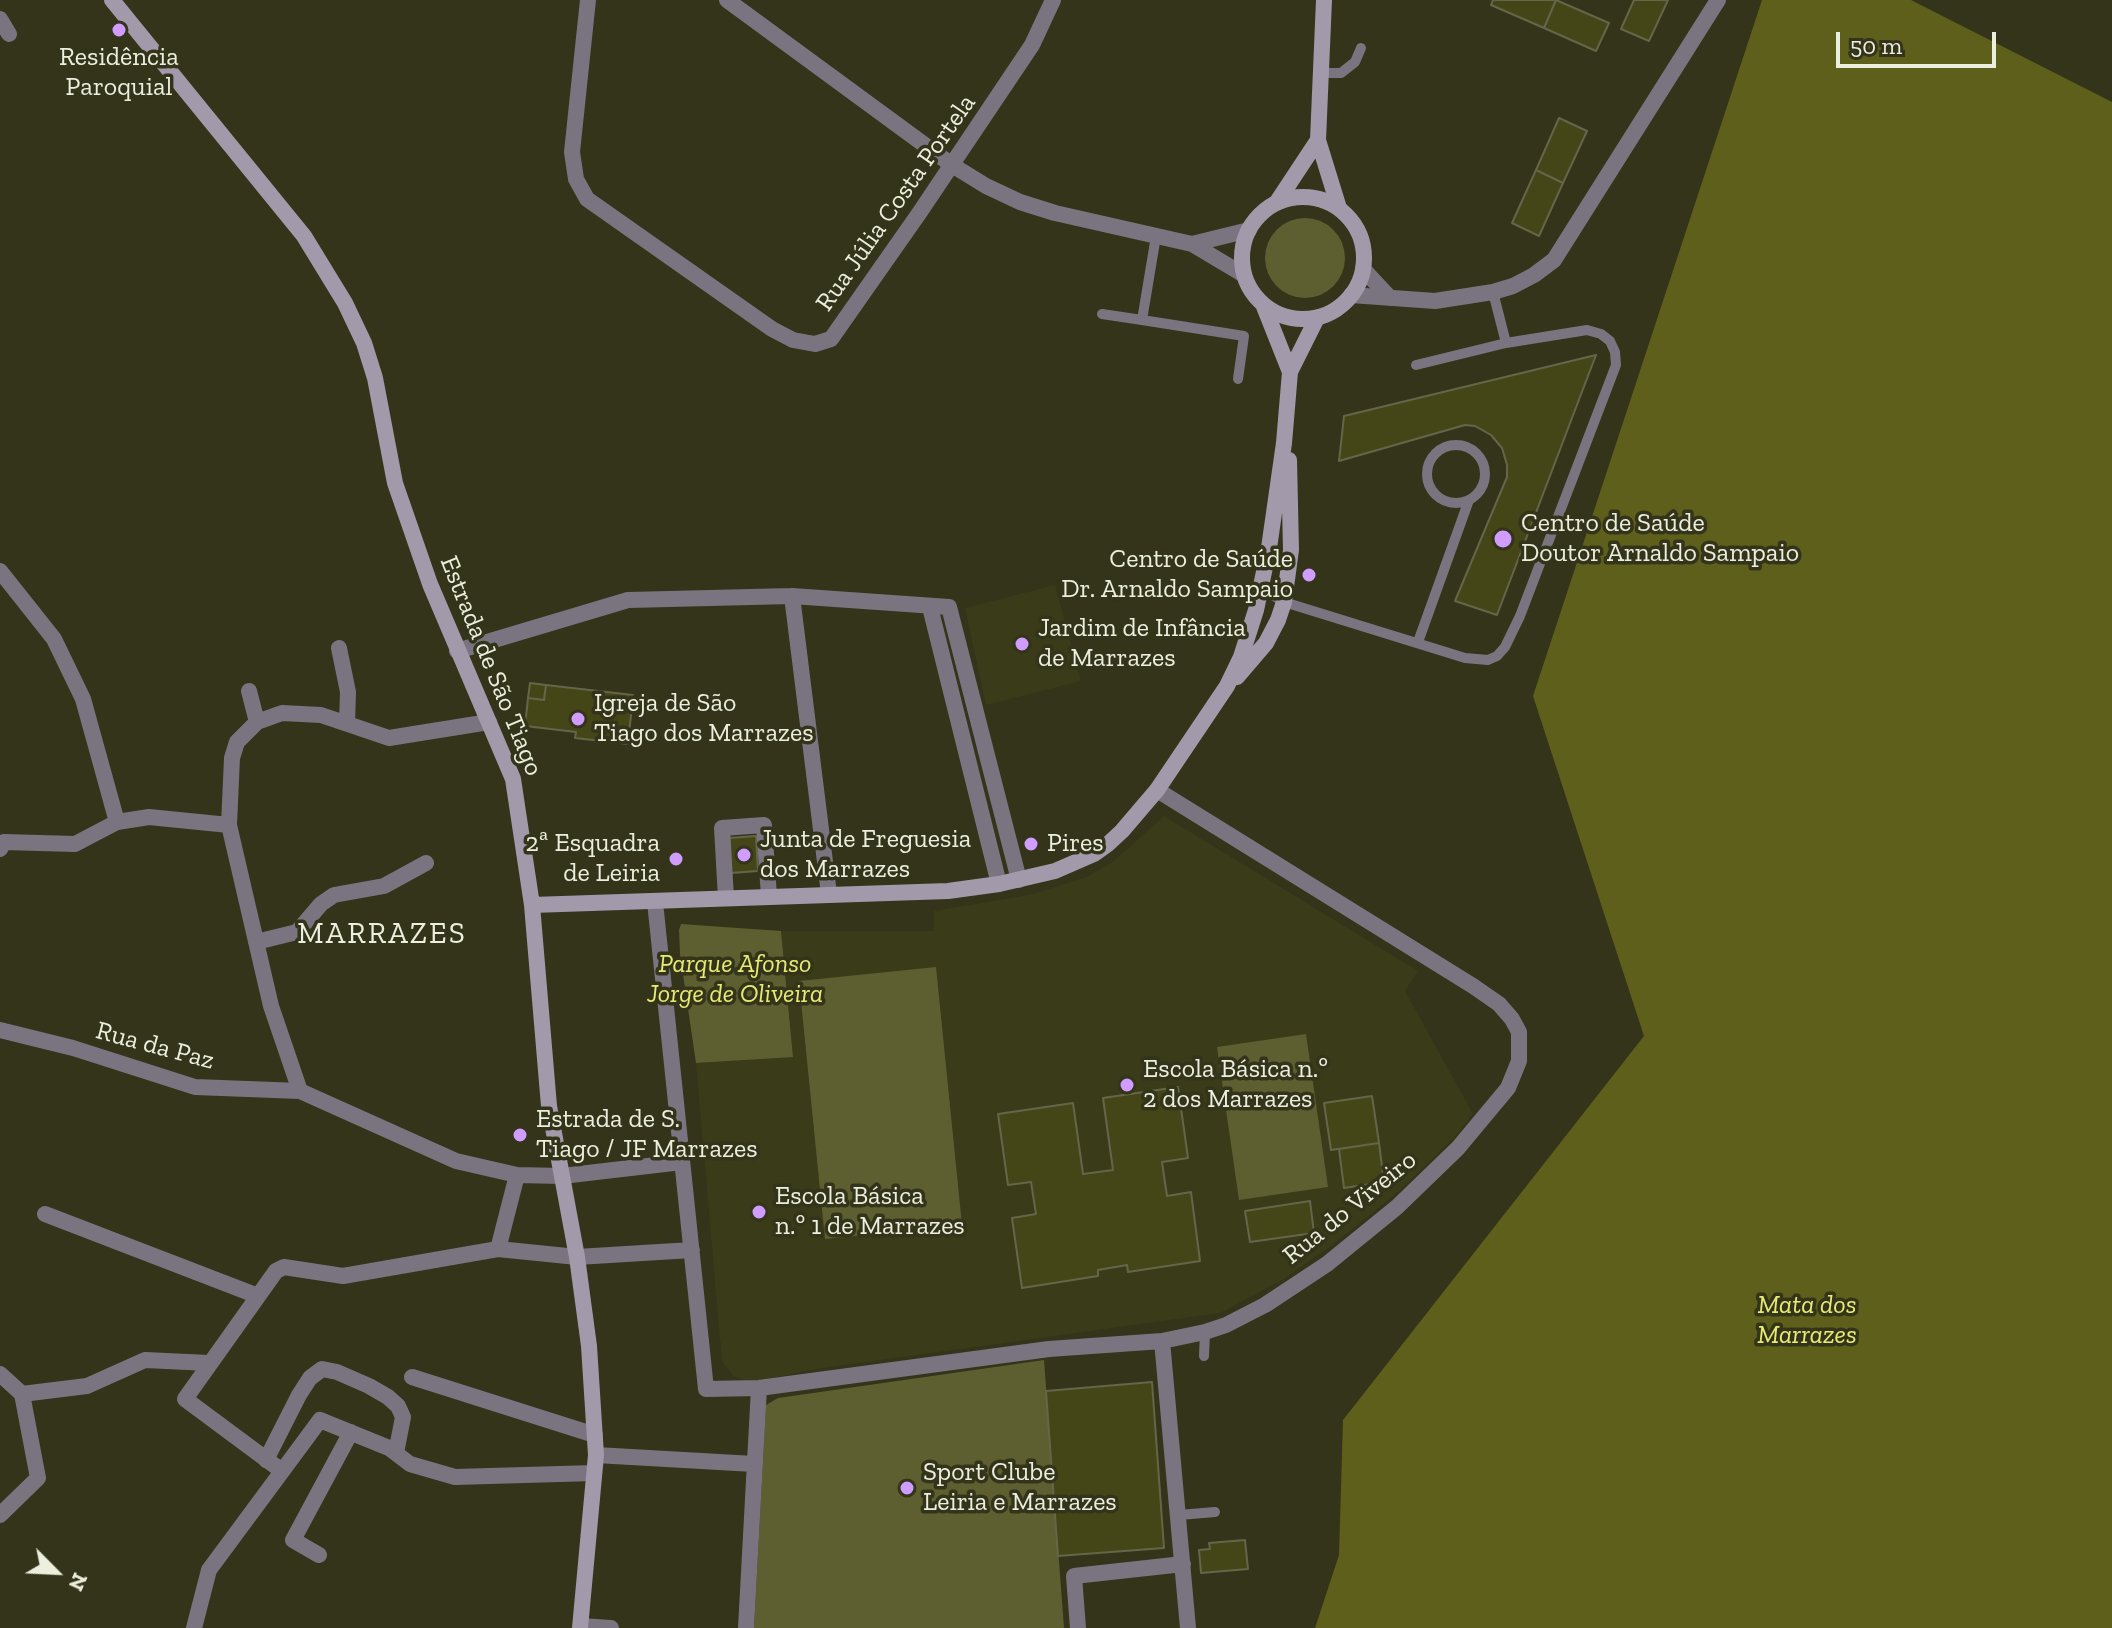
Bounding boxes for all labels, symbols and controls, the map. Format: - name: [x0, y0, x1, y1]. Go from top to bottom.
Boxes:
- scale bar: [1840, 16, 2000, 66]
- marker: Residência Paroquial: [110, 21, 128, 39]
- text: 50 m: [1850, 31, 1902, 60]
- place label: Residência Paroquial: [59, 42, 179, 104]
- street label: Rua Júlia Costa Portela: [809, 89, 983, 317]
- place label: Centro de Saúde Doutor Arnaldo Sampaio: [1521, 508, 1799, 570]
- marker: Centro de Saúde Doutor Arnaldo Sampaio: [1492, 528, 1514, 550]
- place label: Centro de Saúde Dr. Arnaldo Sampaio: [1061, 544, 1293, 606]
- street label: Estrada de São Tiago: [433, 552, 549, 780]
- marker: Centro de Saúde Dr. Arnaldo Sampaio: [1300, 566, 1318, 584]
- place label: Jardim de Infância de Marrazes: [1038, 613, 1246, 674]
- marker: Jardim de Infância de Marrazes: [1013, 635, 1031, 653]
- place label: Igreja de São Tiago dos Marrazes: [594, 688, 814, 750]
- marker: Igreja de São Tiago dos Marrazes: [569, 710, 587, 728]
- place label: Junta de Freguesia dos Marrazes: [760, 824, 971, 886]
- place label: 2ª Esquadra de Leiria: [525, 828, 660, 890]
- place label: Pires: [1047, 828, 1104, 860]
- marker: Pires: [1022, 835, 1040, 853]
- marker: Junta de Freguesia dos Marrazes: [735, 846, 753, 864]
- marker: 2ª Esquadra de Leiria: [667, 850, 685, 868]
- district label: MARRAZES: [297, 916, 467, 952]
- park label: Parque Afonso Jorge de Oliveira: [647, 949, 823, 1010]
- street label: Rua da Paz: [92, 1015, 218, 1077]
- place label: Escola Básica n.º 2 dos Marrazes: [1143, 1054, 1328, 1116]
- marker: Escola Básica n.º 2 dos Marrazes: [1118, 1076, 1136, 1094]
- place label: Estrada de S. Tiago / JF Marrazes: [536, 1104, 758, 1166]
- marker: Estrada de S. Tiago / JF Marrazes: [511, 1126, 529, 1144]
- street label: Rua do Viveiro: [1277, 1145, 1423, 1271]
- place label: Escola Básica n.º 1 de Marrazes: [775, 1181, 965, 1242]
- marker: Escola Básica n.º 1 de Marrazes: [750, 1203, 768, 1221]
- park label: Mata dos Marrazes: [1757, 1290, 1857, 1352]
- place label: Sport Clube Leiria e Marrazes: [923, 1457, 1117, 1518]
- marker: Sport Clube Leiria e Marrazes: [898, 1479, 916, 1497]
- north arrow: [16, 1532, 96, 1612]
- text: N: [63, 1569, 94, 1595]

